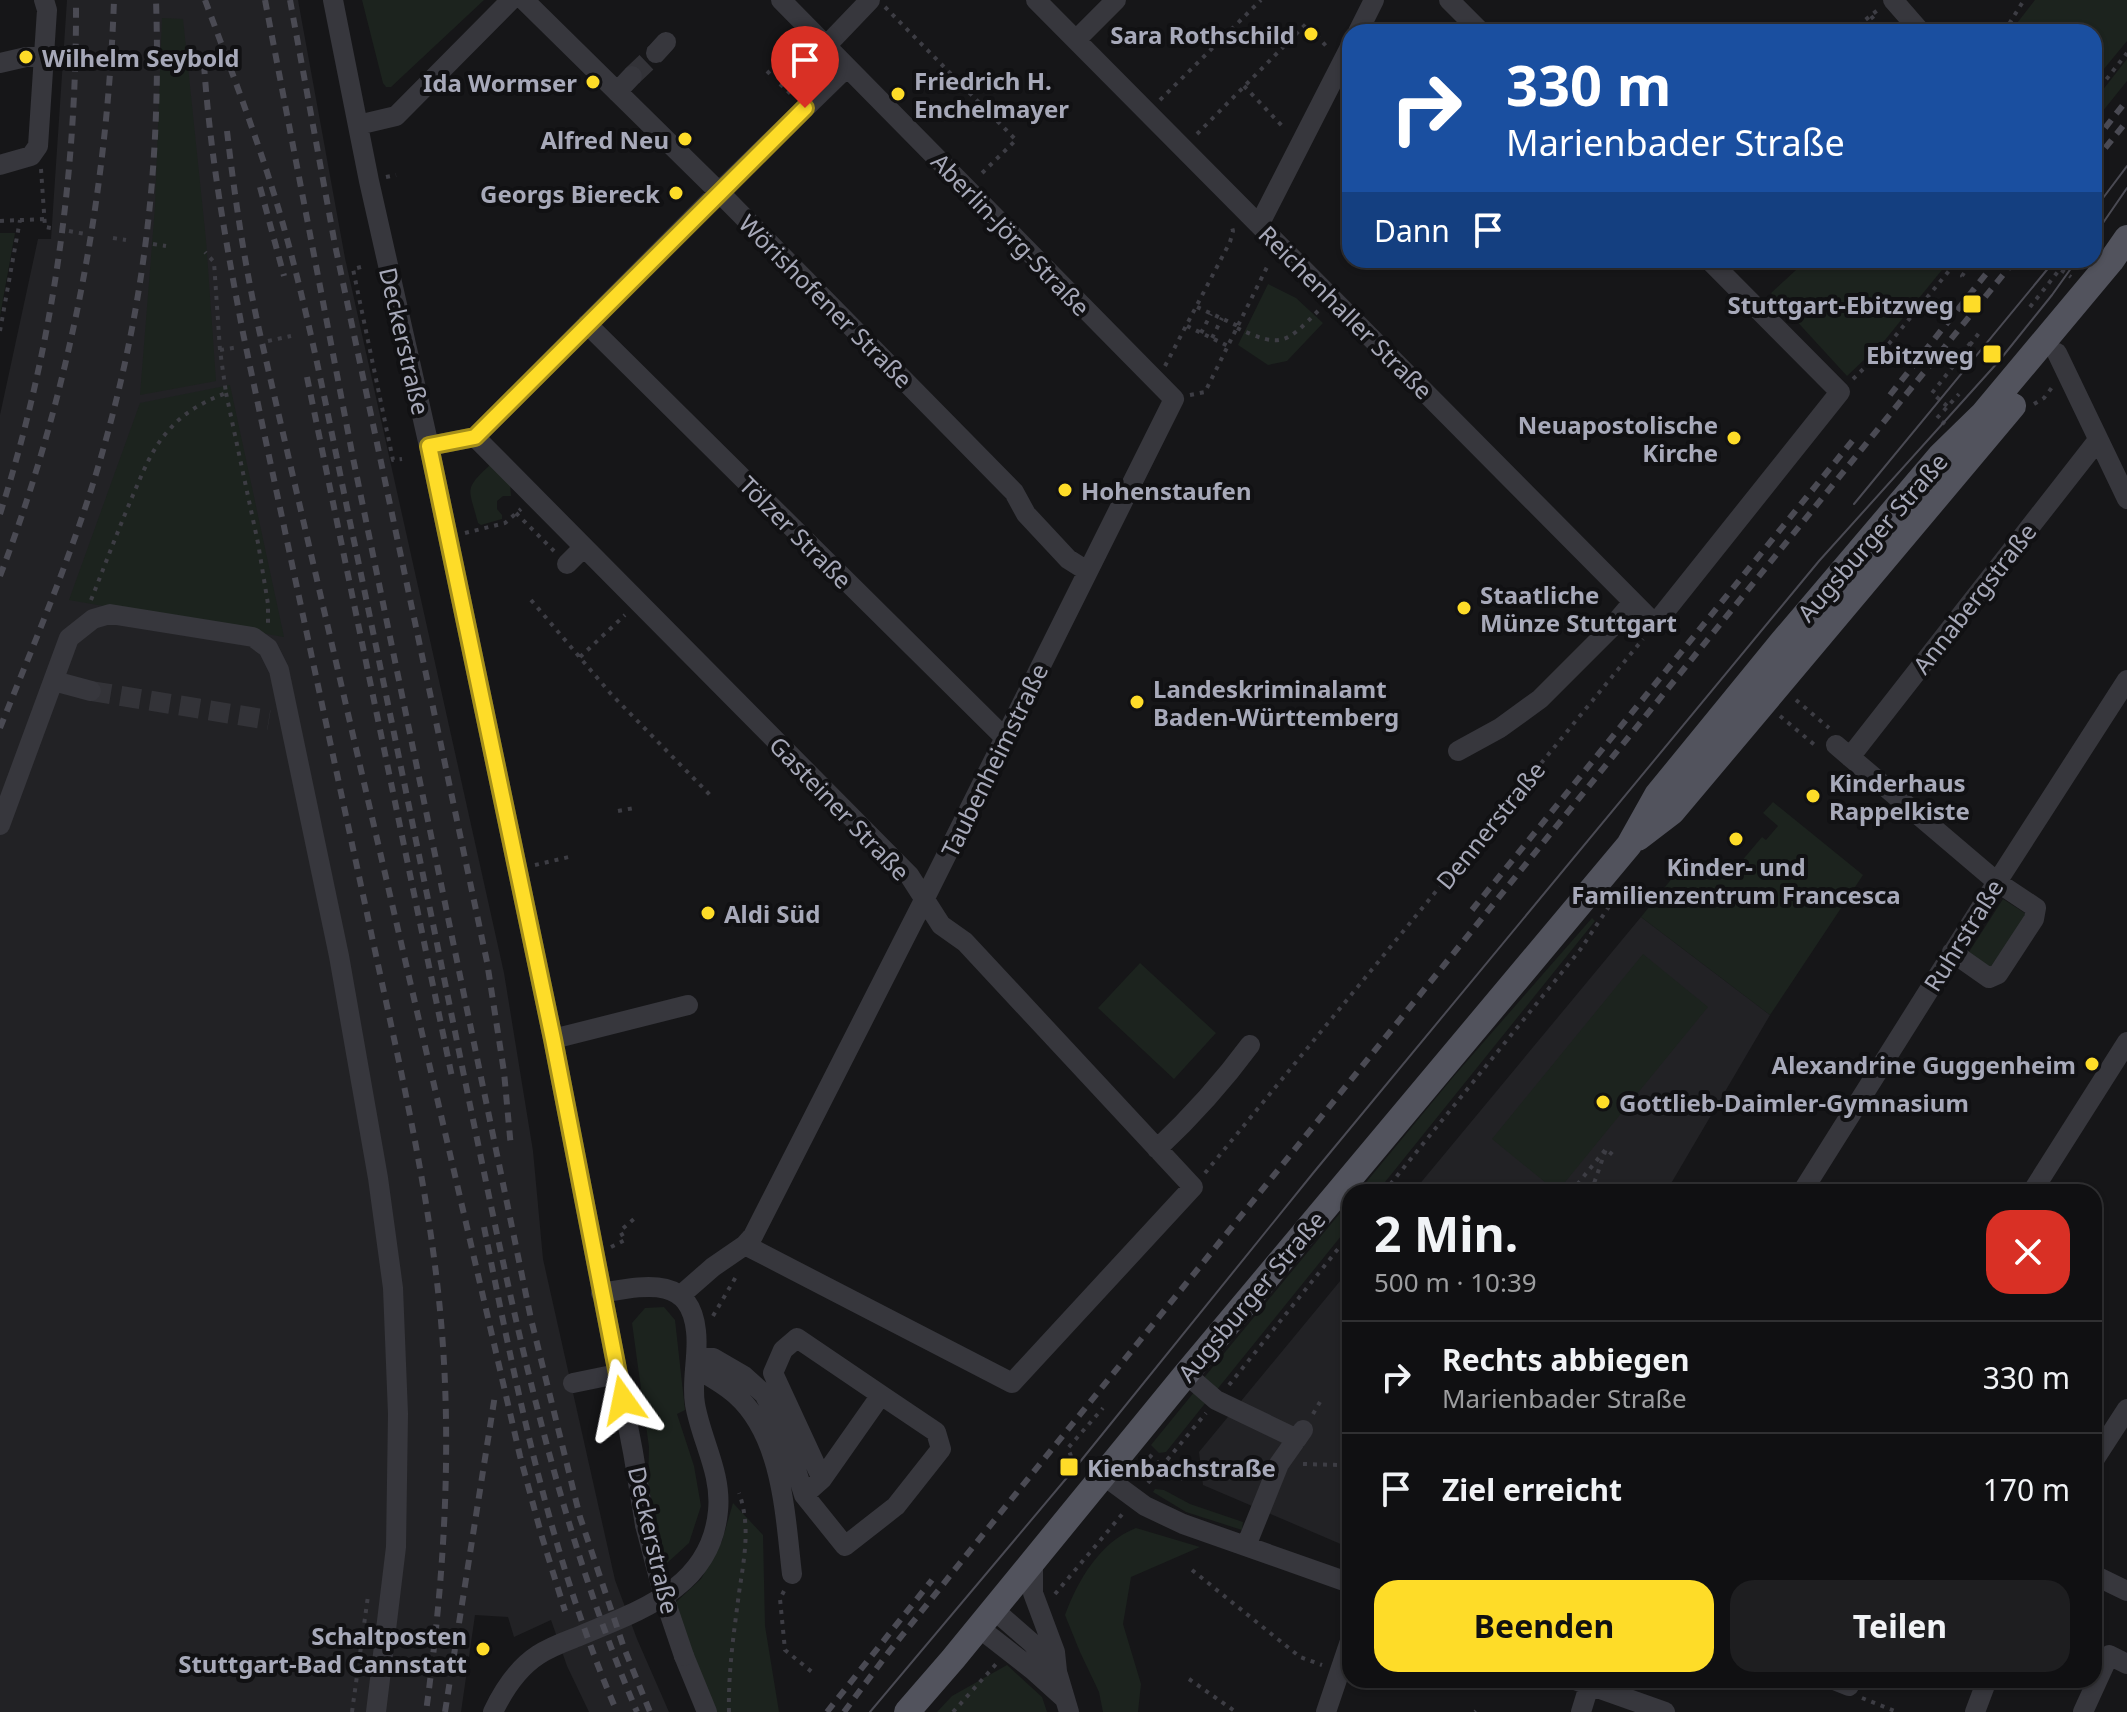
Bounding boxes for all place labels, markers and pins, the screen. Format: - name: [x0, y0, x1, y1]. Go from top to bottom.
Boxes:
- place label: Sara Rothschild: [1110, 18, 1295, 51]
- marker: Sara Rothschild: [1302, 25, 1320, 43]
- pin: [771, 26, 839, 108]
- place label: Wilhelm Seybold: [42, 41, 240, 74]
- marker: Wilhelm Seybold: [17, 48, 35, 66]
- place label: Friedrich H. Enchelmayer: [914, 64, 1069, 125]
- place label: Ida Wormser: [423, 66, 577, 99]
- marker: Ida Wormser: [584, 73, 602, 91]
- marker: Friedrich H. Enchelmayer: [889, 85, 907, 103]
- place label: Alfred Neu: [541, 123, 669, 156]
- marker: Alfred Neu: [676, 130, 694, 148]
- place label: Georgs Biereck: [480, 177, 660, 210]
- marker: Georgs Biereck: [667, 184, 685, 202]
- place label: Stuttgart-Ebitzweg: [1727, 288, 1954, 321]
- marker: Stuttgart-Ebitzweg: [1961, 293, 1983, 315]
- place label: Ebitzweg: [1866, 338, 1974, 371]
- marker: Ebitzweg: [1981, 343, 2003, 365]
- place label: Neuapostolische Kirche: [1518, 408, 1718, 469]
- marker: Neuapostolische Kirche: [1725, 429, 1743, 447]
- place label: Hohenstaufen: [1081, 474, 1252, 507]
- marker: Hohenstaufen: [1056, 481, 1074, 499]
- place label: Staatliche Münze Stuttgart: [1480, 578, 1677, 639]
- marker: Staatliche Münze Stuttgart: [1455, 599, 1473, 617]
- place label: Landeskriminalamt Baden-Württemberg: [1153, 672, 1399, 733]
- marker: Landeskriminalamt Baden-Württemberg: [1128, 693, 1146, 711]
- place label: Kinderhaus Rappelkiste: [1829, 766, 1970, 827]
- marker: Kinderhaus Rappelkiste: [1804, 787, 1822, 805]
- marker: Kinder- und Familienzentrum Francesca: [1727, 830, 1745, 848]
- place label: Kinder- und Familienzentrum Francesca: [1571, 850, 1901, 911]
- place label: Aldi Süd: [724, 897, 820, 930]
- marker: Aldi Süd: [699, 904, 717, 922]
- place label: Alexandrine Guggenheim: [1772, 1048, 2076, 1081]
- marker: Alexandrine Guggenheim: [2083, 1055, 2101, 1073]
- place label: Gottlieb-Daimler-Gymnasium: [1619, 1086, 1969, 1119]
- marker: Gottlieb-Daimler-Gymnasium: [1594, 1093, 1612, 1111]
- place label: Kienbachstraße: [1087, 1451, 1276, 1484]
- marker: Kienbachstraße: [1058, 1456, 1080, 1478]
- place label: Schaltposten Stuttgart-Bad Cannstatt: [178, 1619, 467, 1680]
- marker: Schaltposten Stuttgart-Bad Cannstatt: [474, 1640, 492, 1658]

